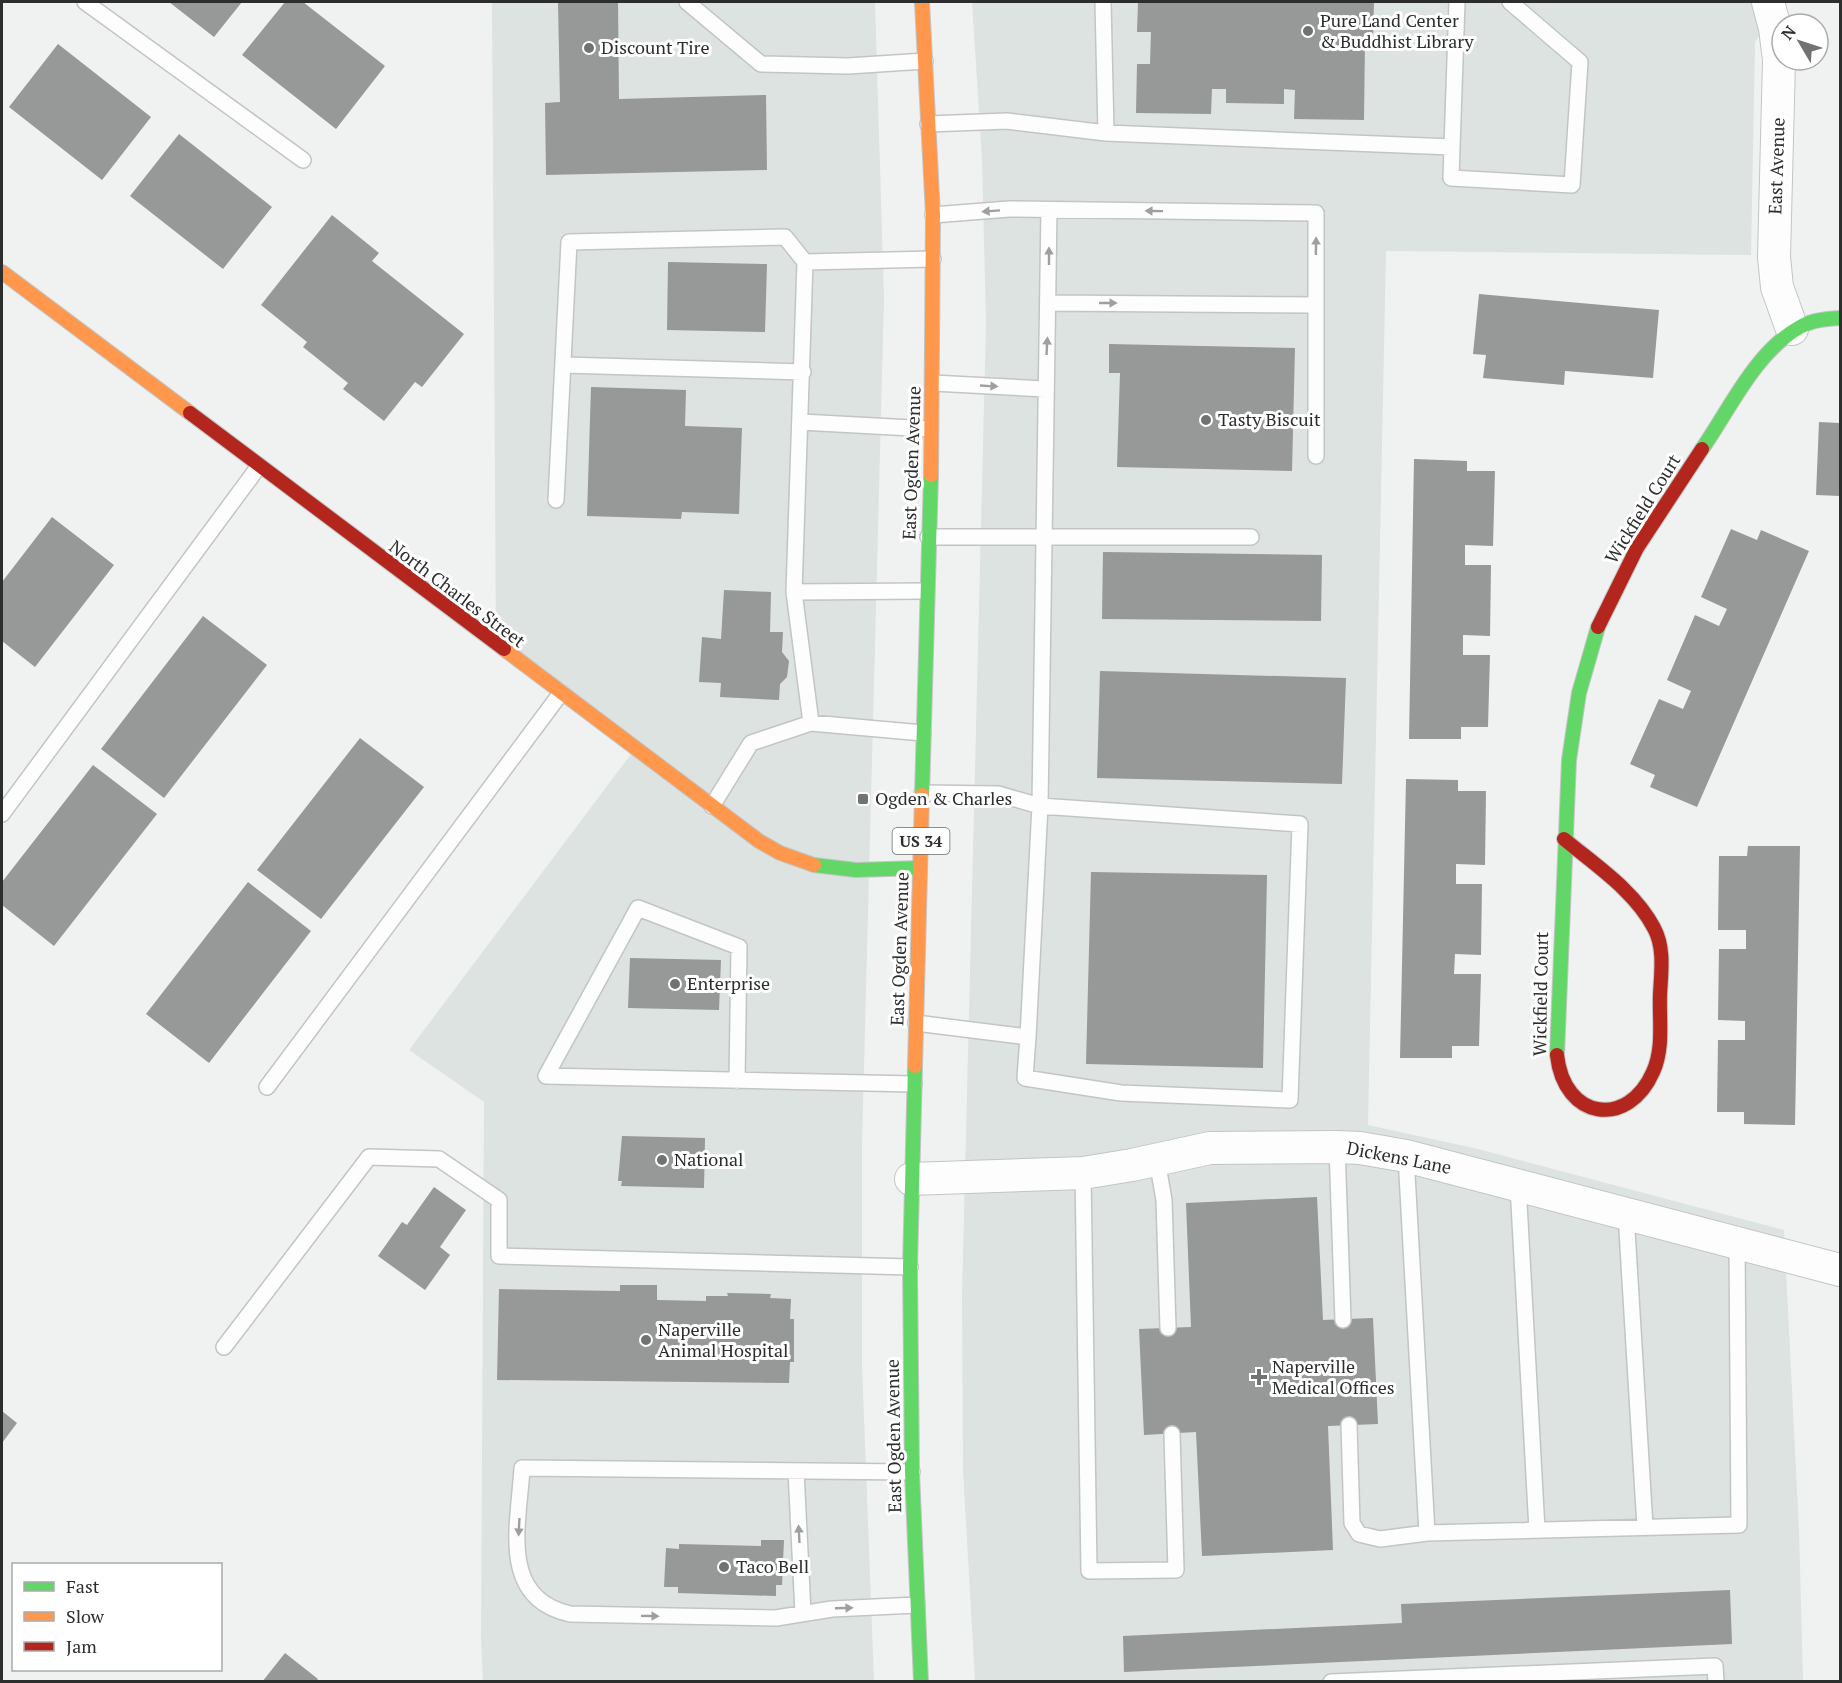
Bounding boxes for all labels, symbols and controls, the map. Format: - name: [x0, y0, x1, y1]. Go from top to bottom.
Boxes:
- place label: Pure Land Center & Buddhist Library: [1320, 8, 1475, 53]
- north arrow: [1770, 12, 1830, 72]
- text: N: [1776, 21, 1801, 44]
- marker: Pure Land Center & Buddhist Library: [1301, 24, 1315, 38]
- place label: Discount Tire: [601, 35, 710, 59]
- marker: Discount Tire: [582, 41, 596, 55]
- street label: East Avenue: [1762, 117, 1790, 215]
- one-way arrow: [981, 206, 1000, 215]
- one-way arrow: [1145, 206, 1164, 216]
- one-way arrow: [1311, 237, 1320, 256]
- one-way arrow: [1044, 247, 1054, 266]
- one-way arrow: [1098, 298, 1117, 308]
- one-way arrow: [1043, 336, 1052, 355]
- one-way arrow: [979, 382, 998, 391]
- street label: East Ogden Avenue: [896, 386, 926, 540]
- place label: Tasty Biscuit: [1218, 407, 1321, 431]
- marker: Tasty Biscuit: [1199, 413, 1213, 427]
- street label: Wickfield Court: [1599, 449, 1686, 568]
- street label: North Charles Street: [385, 534, 531, 652]
- place label: Ogden & Charles: [875, 786, 1012, 810]
- marker: Ogden & Charles: [856, 792, 870, 806]
- road number: US 34: [892, 828, 950, 854]
- street label: East Ogden Avenue: [884, 872, 914, 1026]
- street label: Wickfield Court: [1527, 931, 1553, 1056]
- place label: Enterprise: [687, 971, 770, 995]
- marker: Enterprise: [668, 977, 682, 991]
- street label: Dickens Lane: [1345, 1135, 1454, 1179]
- place label: National: [674, 1147, 744, 1171]
- marker: National: [655, 1153, 669, 1167]
- place label: Naperville Animal Hospital: [658, 1317, 788, 1362]
- marker: Naperville Animal Hospital: [639, 1333, 653, 1347]
- place label: Naperville Medical Offices: [1272, 1354, 1395, 1399]
- street label: East Ogden Avenue: [880, 1359, 906, 1513]
- marker: Naperville Medical Offices: [1250, 1368, 1268, 1386]
- one-way arrow: [515, 1517, 524, 1536]
- one-way arrow: [795, 1524, 804, 1543]
- place label: Taco Bell: [736, 1554, 809, 1578]
- marker: Taco Bell: [717, 1560, 731, 1574]
- legend: [12, 1563, 222, 1671]
- text: Fast: [66, 1574, 100, 1598]
- text: Slow: [66, 1604, 105, 1628]
- one-way arrow: [834, 1604, 853, 1613]
- one-way arrow: [640, 1611, 659, 1620]
- text: Jam: [66, 1634, 97, 1658]

